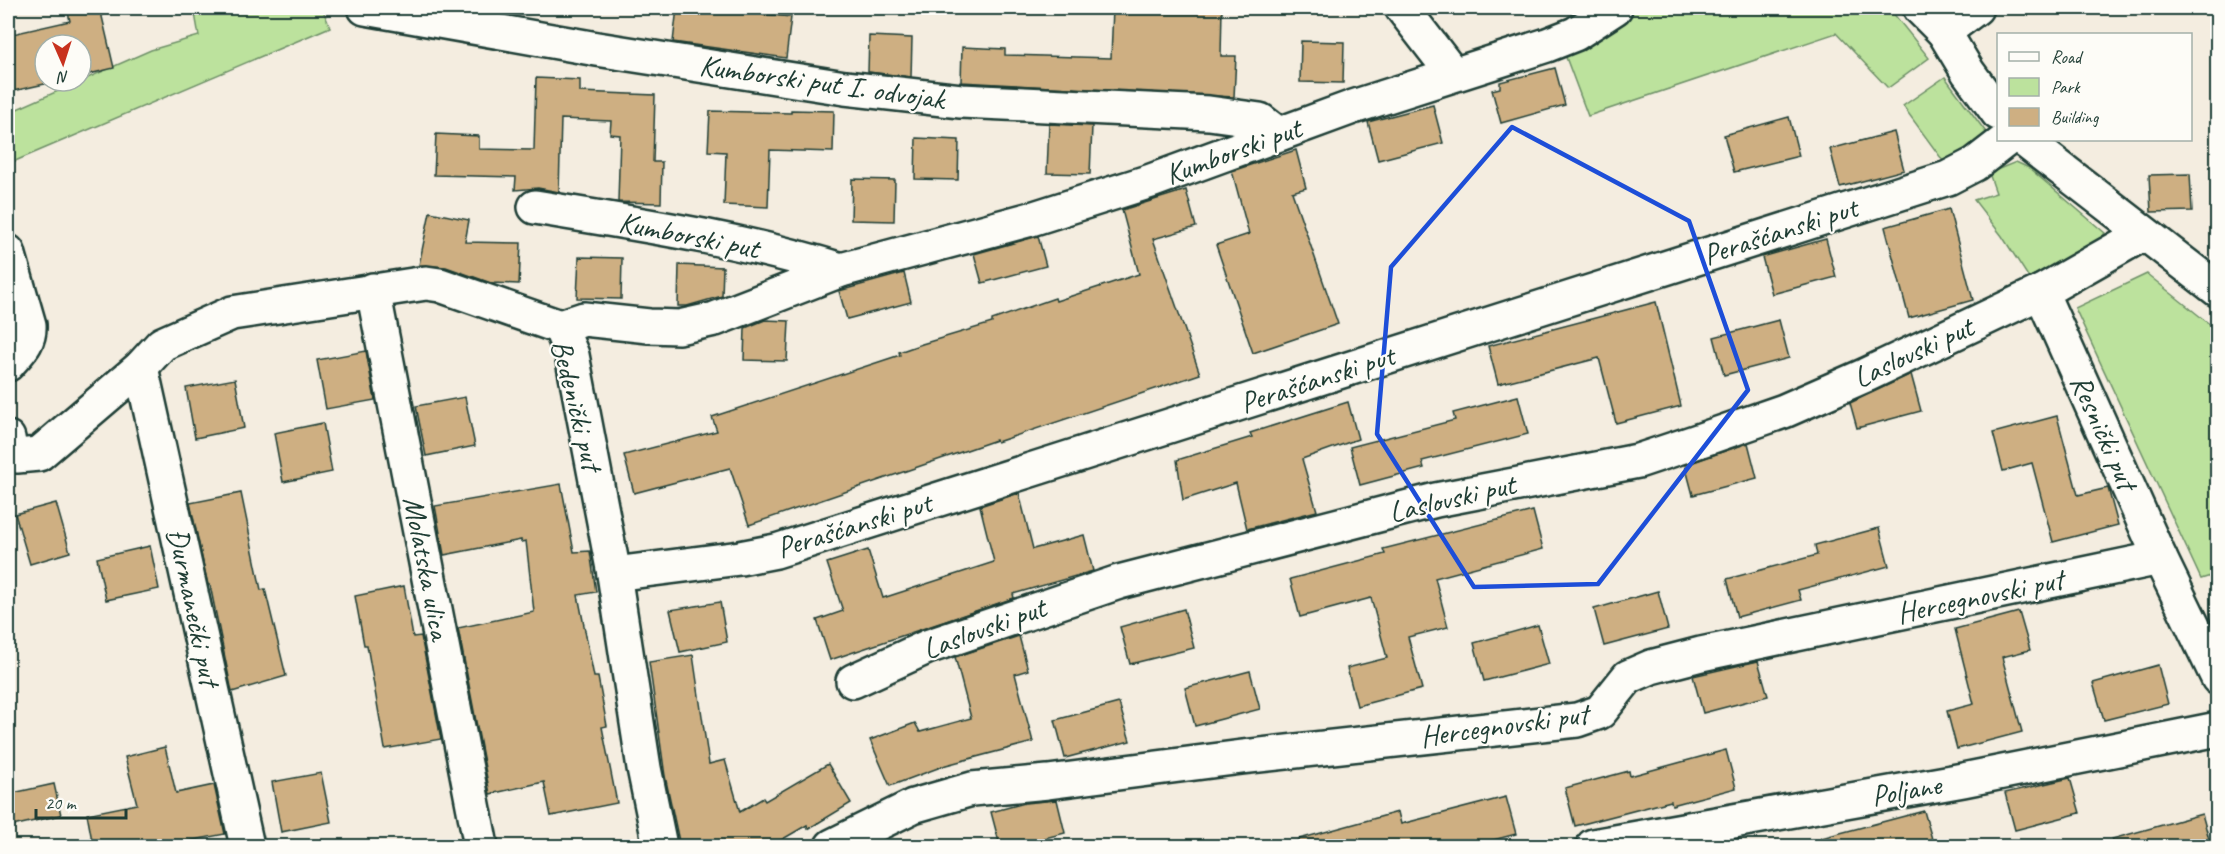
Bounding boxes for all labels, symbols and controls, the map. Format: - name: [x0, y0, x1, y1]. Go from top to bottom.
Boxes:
- north arrow: [33, 33, 93, 93]
- legend: [1997, 33, 2192, 141]
- street label: Kumborski put I. odvojak: [697, 46, 949, 118]
- text: Road: [2051, 46, 2084, 68]
- text: N: [55, 67, 69, 87]
- text: Park: [2051, 76, 2081, 98]
- text: Building: [2051, 106, 2100, 128]
- street label: Kumborski put: [1160, 108, 1309, 193]
- street label: Perašćanski put: [1698, 187, 1865, 274]
- street label: Kumborski put: [616, 203, 765, 268]
- street label: Laslovski put: [1847, 306, 1982, 396]
- street label: Perašćanski put: [1235, 335, 1402, 422]
- street label: Bedenički put: [542, 336, 613, 478]
- street label: Resnički put: [2062, 369, 2148, 499]
- street label: Laslovski put: [1385, 464, 1522, 531]
- street label: Perašćanski put: [772, 483, 939, 567]
- street label: Molatska ulica: [394, 493, 460, 646]
- street label: Đurmanečki put: [159, 525, 230, 693]
- street label: Hercegnovski put: [1893, 559, 2071, 632]
- street label: Laslovski put: [917, 587, 1054, 668]
- street label: Hercegnovski put: [1418, 694, 1594, 756]
- street label: Poljane: [1868, 765, 1946, 815]
- scale bar: [36, 782, 126, 820]
- text: 20 m: [45, 792, 78, 814]

